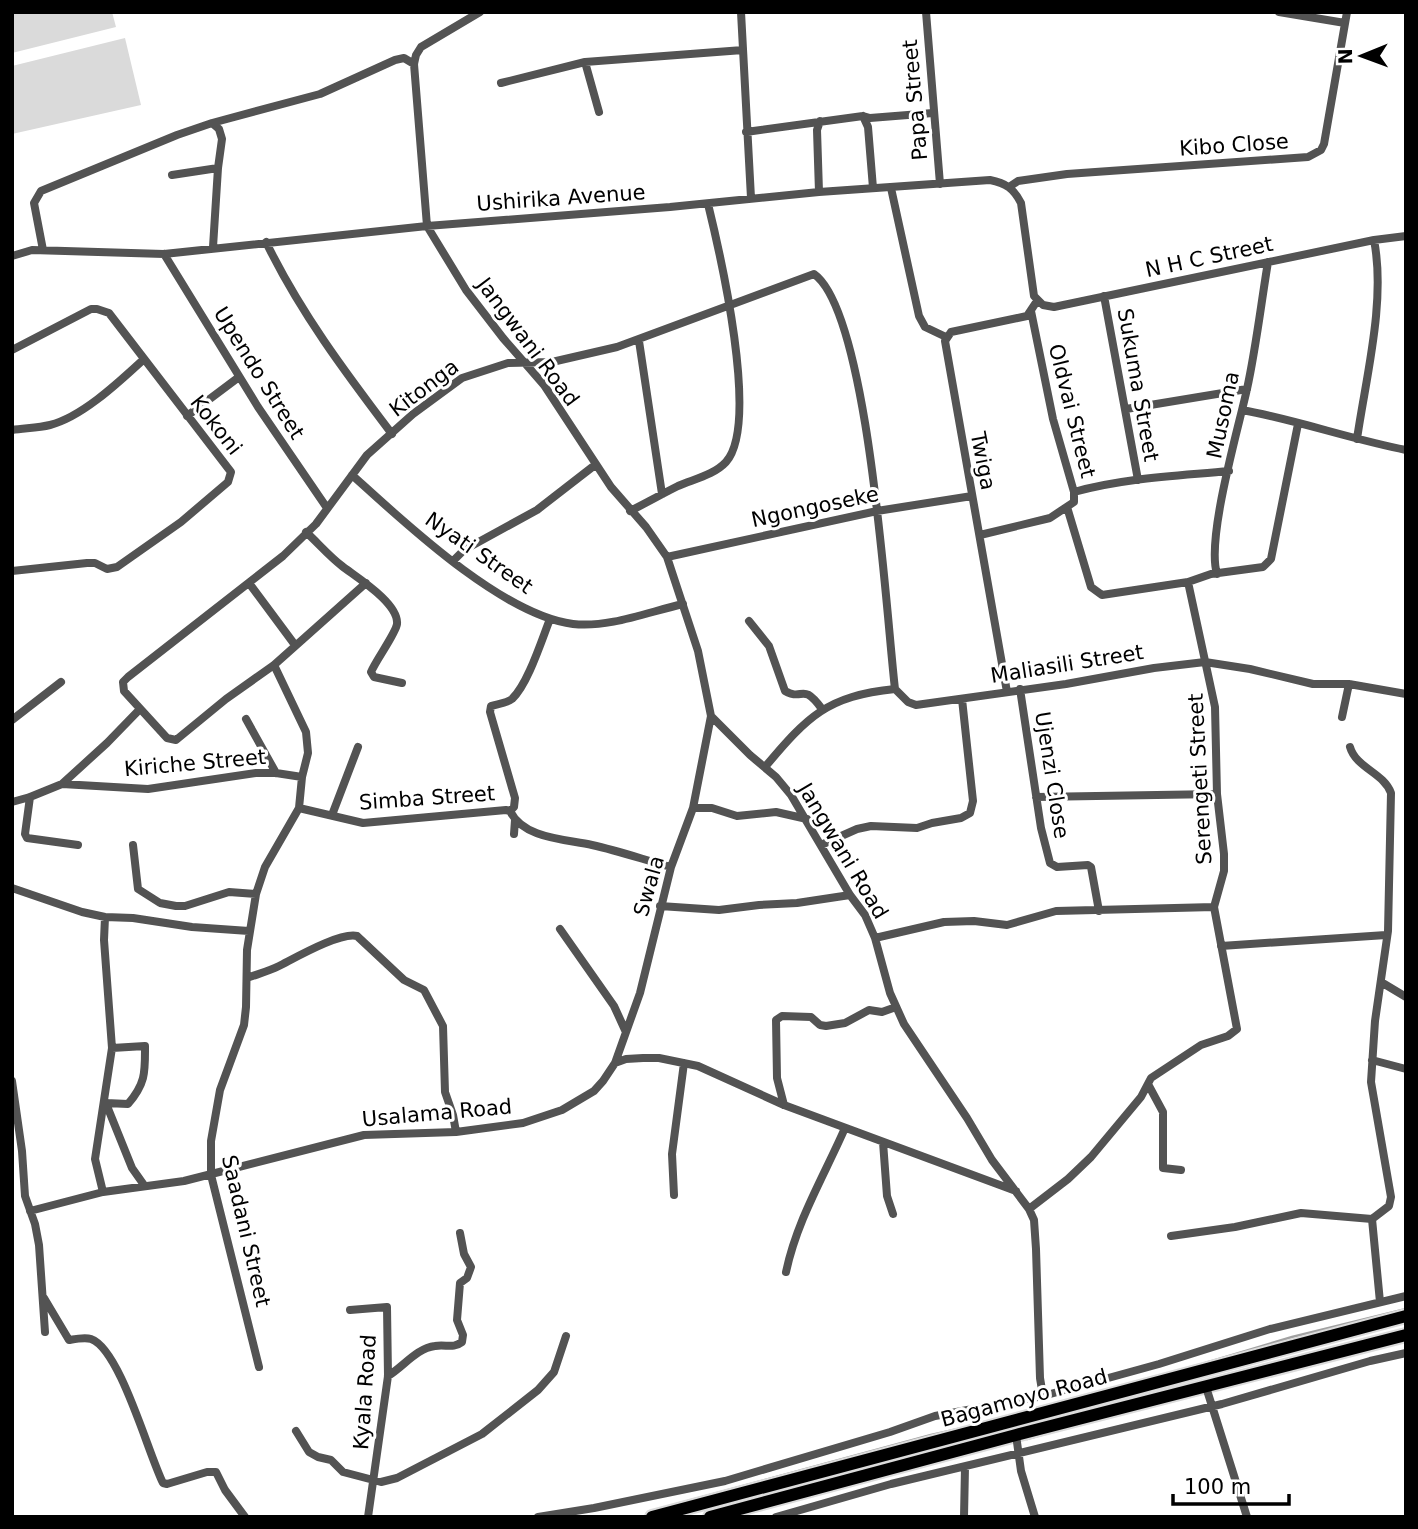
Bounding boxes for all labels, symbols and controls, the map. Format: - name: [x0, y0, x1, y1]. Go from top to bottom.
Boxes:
- north arrow: [1327, 21, 1397, 91]
- street label: Papa Street: [898, 39, 932, 161]
- text: N: [1334, 48, 1356, 64]
- street label: Kibo Close: [1178, 129, 1290, 161]
- street label: Ushirika Avenue: [476, 180, 646, 216]
- street label: N H C Street: [1143, 232, 1275, 282]
- street label: Jangwani Road: [471, 272, 584, 411]
- street label: Upendo Street: [209, 302, 309, 444]
- street label: Sukuma Street: [1113, 306, 1163, 464]
- street label: Oldvai Street: [1044, 341, 1100, 481]
- street label: Kitonga: [385, 354, 463, 422]
- street label: Musoma: [1202, 369, 1244, 461]
- street label: Kokoni: [185, 390, 247, 460]
- street label: Twiga: [965, 429, 1000, 492]
- street label: Ngongoseke: [749, 482, 881, 532]
- street label: Nyati Street: [421, 507, 537, 599]
- street label: Maliasili Street: [989, 640, 1145, 688]
- street label: Serengeti Street: [1184, 693, 1216, 865]
- street label: Ujenzi Close: [1030, 710, 1074, 840]
- street label: Kiriche Street: [123, 745, 267, 781]
- street label: Jangwani Road: [792, 777, 893, 923]
- street label: Simba Street: [358, 781, 496, 815]
- street label: Swala: [629, 853, 669, 919]
- street label: Usalama Road: [361, 1094, 513, 1132]
- street label: Saadani Street: [217, 1153, 275, 1309]
- street label: Kyala Road: [349, 1333, 381, 1451]
- street label: Bagamoyo Road: [938, 1364, 1110, 1432]
- scale bar: [1173, 1462, 1288, 1506]
- text: 100 m: [1184, 1475, 1251, 1499]

